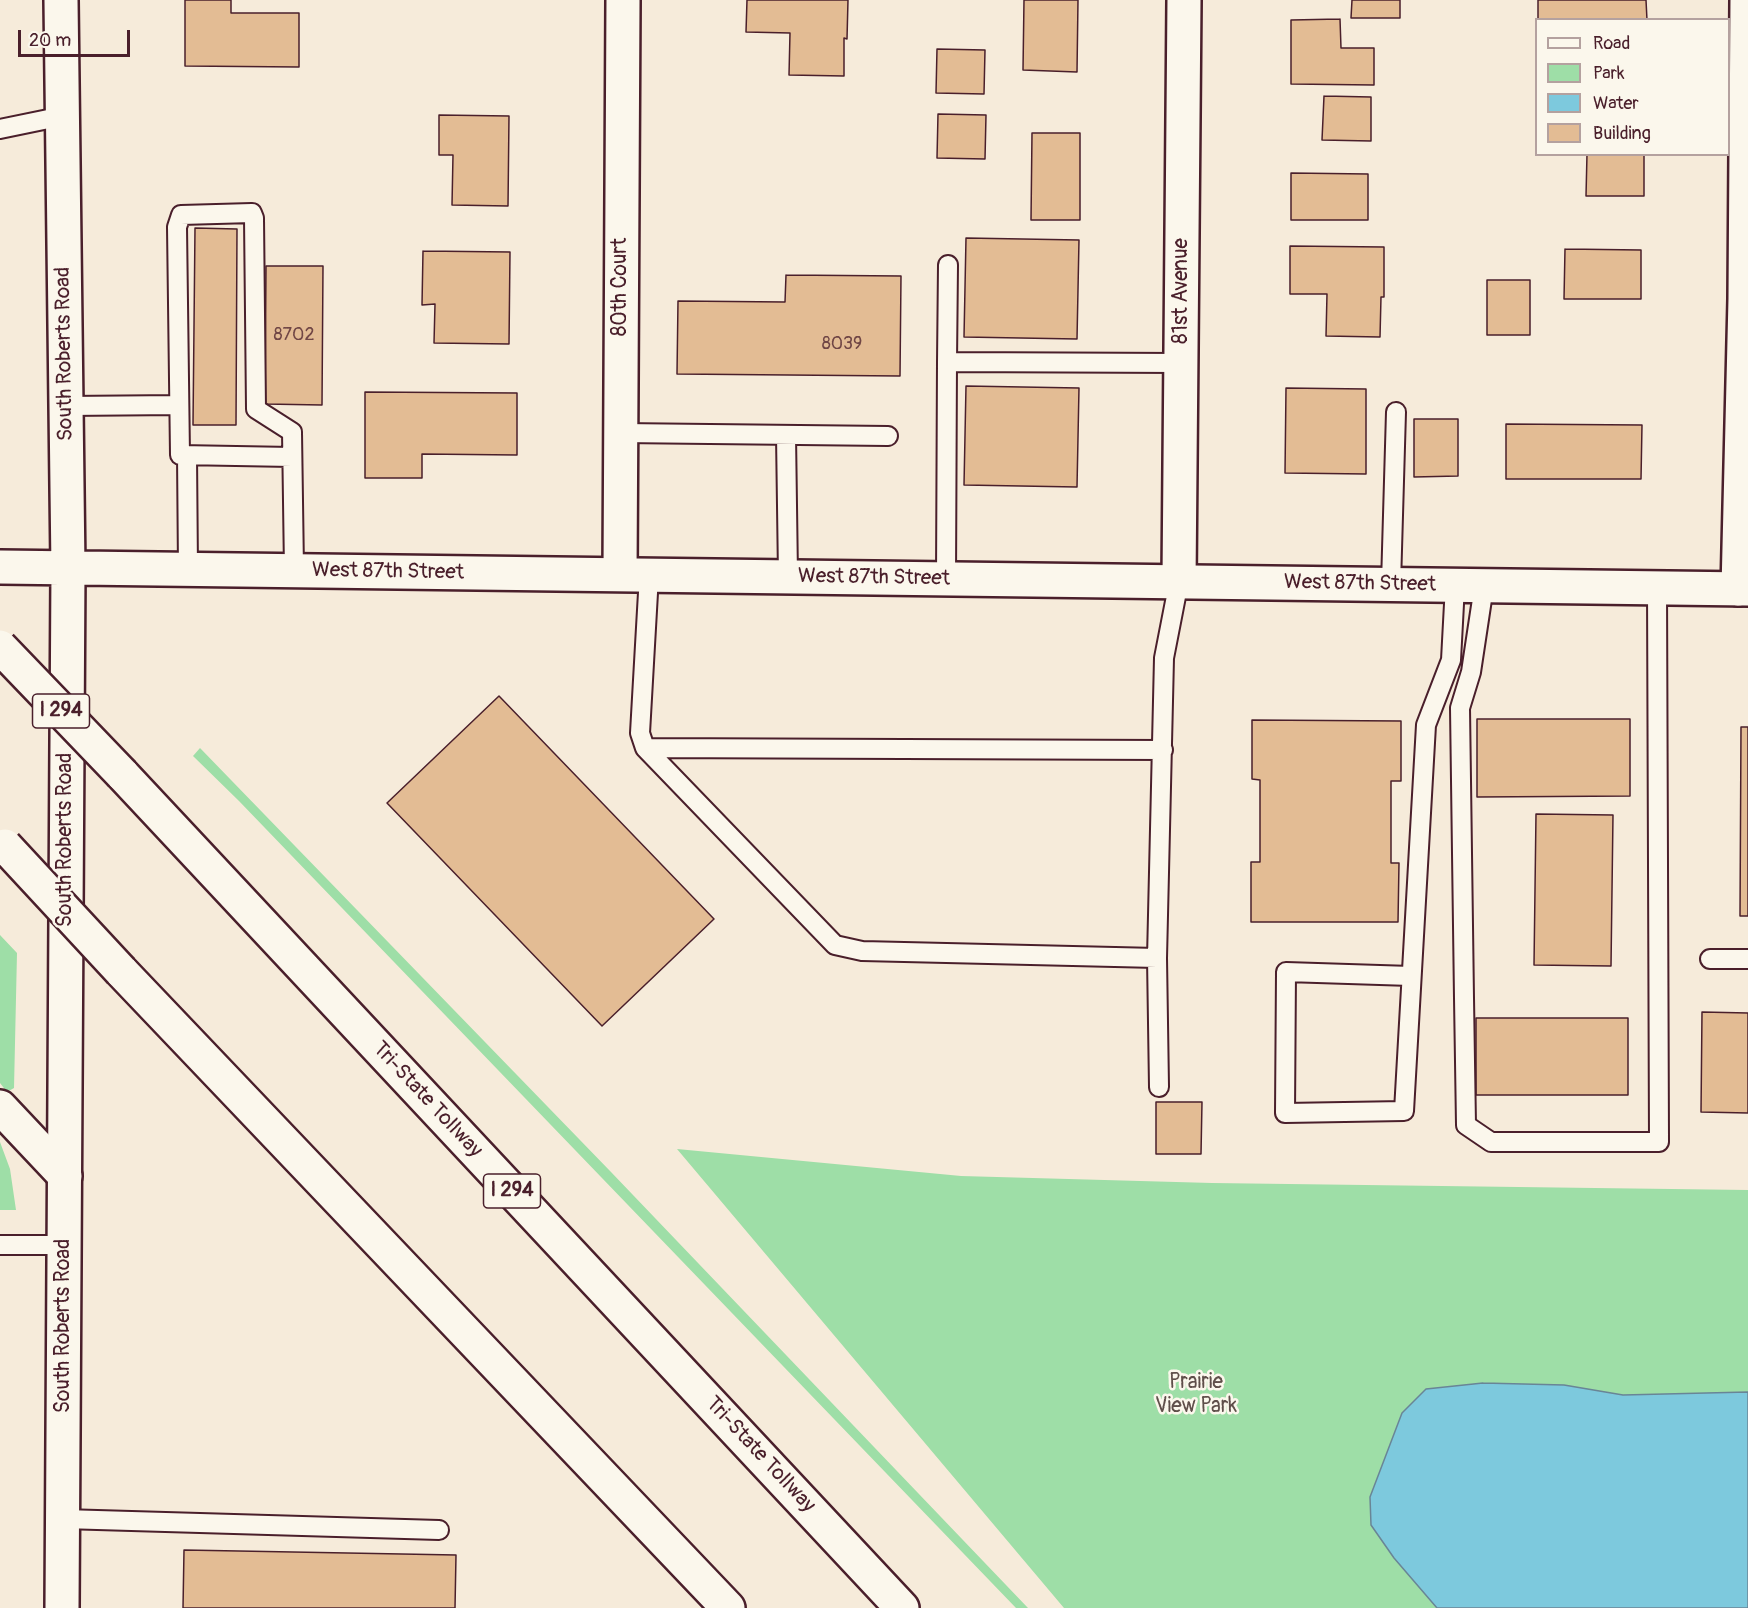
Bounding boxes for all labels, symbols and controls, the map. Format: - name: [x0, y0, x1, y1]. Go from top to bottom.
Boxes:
- scale bar: [21, 18, 134, 56]
- legend: [1535, 18, 1730, 156]
- text: 20 m: [29, 29, 71, 52]
- text: Road: [1593, 32, 1630, 55]
- text: Park: [1593, 62, 1625, 85]
- text: Water: [1593, 92, 1639, 115]
- text: Building: [1593, 122, 1651, 145]
- street label: 80th Court: [608, 238, 634, 336]
- street label: 81st Avenue: [1169, 238, 1195, 344]
- street label: South Roberts Road: [51, 267, 79, 441]
- house number: 8702: [274, 324, 314, 346]
- house number: 8039: [822, 333, 862, 355]
- street label: West 87th Street: [312, 558, 464, 586]
- street label: West 87th Street: [798, 564, 950, 592]
- street label: West 87th Street: [1284, 570, 1436, 598]
- road number: I 294: [32, 694, 90, 728]
- street label: South Roberts Road: [53, 753, 79, 927]
- street label: Tri-State Tollway: [367, 1037, 487, 1163]
- road number: I 294: [484, 1174, 540, 1208]
- street label: South Roberts Road: [51, 1239, 77, 1413]
- park label: Prairie View Park: [1155, 1370, 1237, 1420]
- street label: Tri-State Tollway: [700, 1392, 820, 1518]

